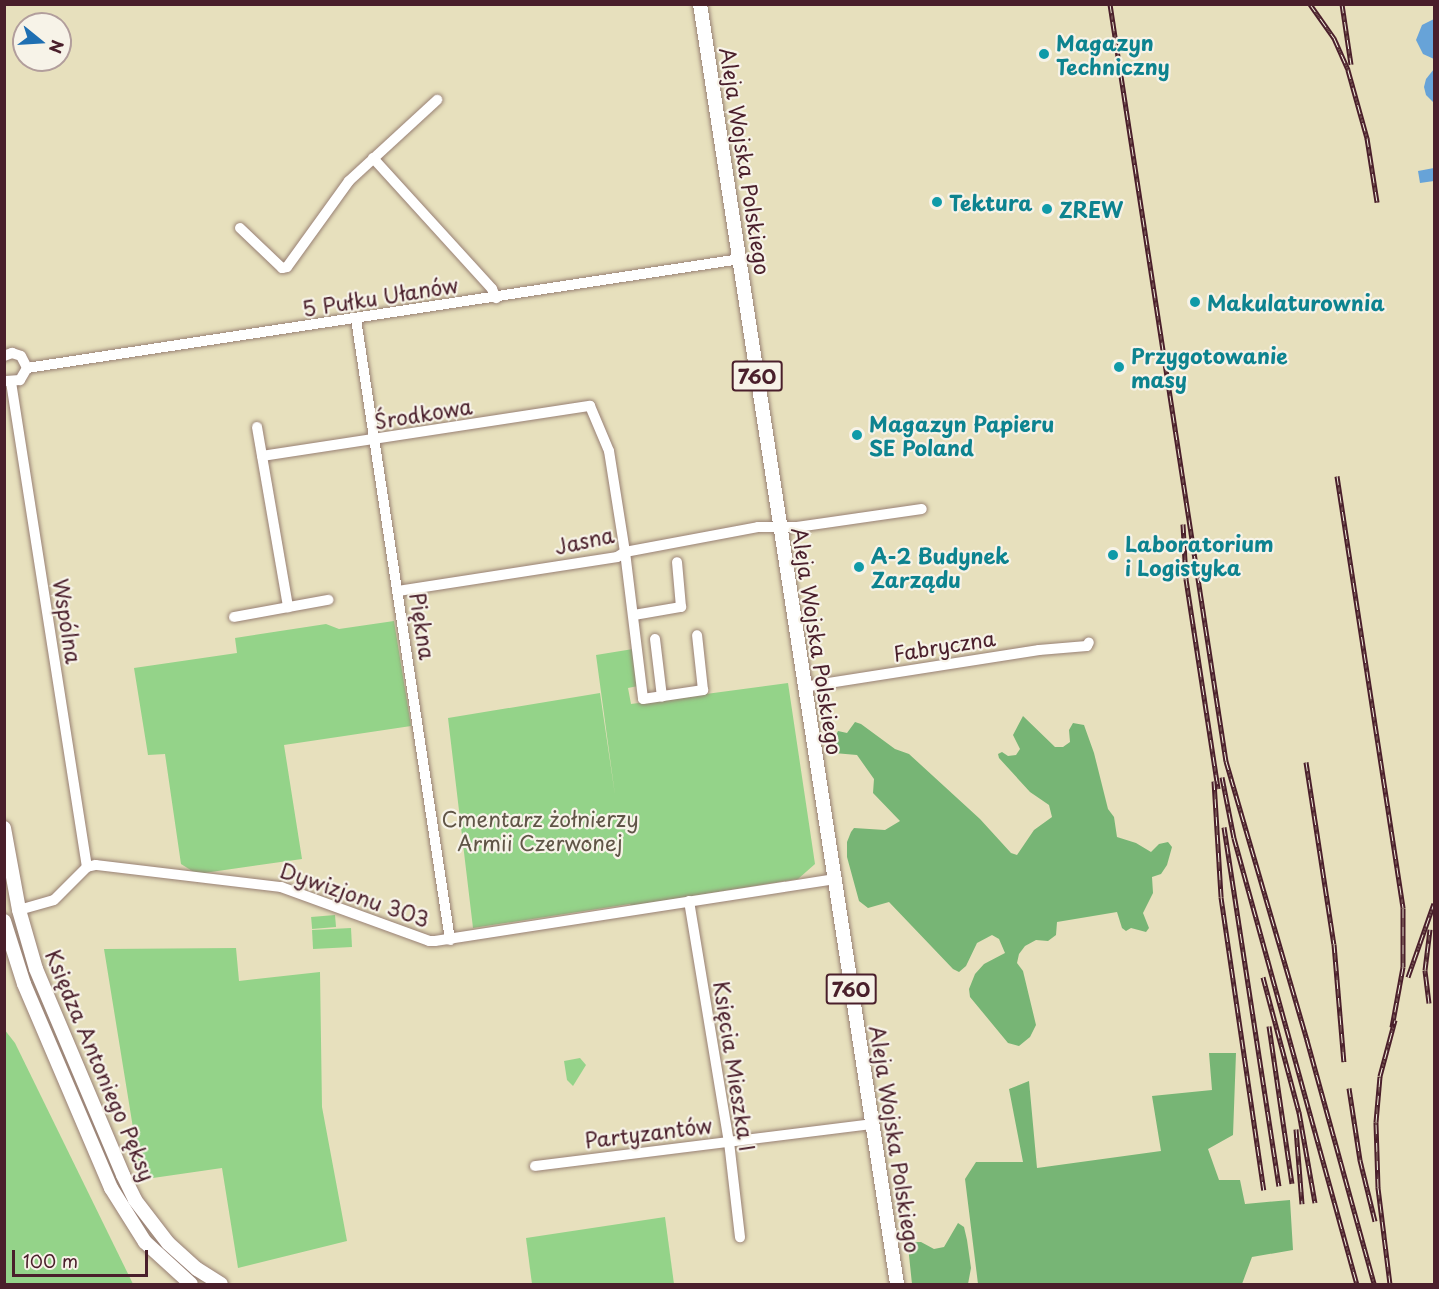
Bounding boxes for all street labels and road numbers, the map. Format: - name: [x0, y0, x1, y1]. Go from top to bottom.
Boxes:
- street label: Aleja Wojska Polskiego: [715, 45, 777, 277]
- street label: 5 Pułku Ułanów: [299, 271, 461, 321]
- road number: 760: [732, 359, 783, 393]
- street label: Środkowa: [372, 393, 474, 433]
- street label: Jasna: [552, 521, 616, 559]
- street label: Aleja Wojska Polskiego: [787, 525, 849, 757]
- street label: Wspólna: [49, 577, 87, 665]
- street label: Piękna: [405, 591, 441, 661]
- street label: Fabryczna: [891, 624, 997, 666]
- street label: Dywizjonu 303: [278, 857, 432, 931]
- street label: Księdza Antoniego Pęksy: [41, 945, 161, 1185]
- road number: 760: [826, 972, 876, 1006]
- street label: Księcia Mieszka I: [709, 979, 761, 1153]
- street label: Aleja Wojska Polskiego: [865, 1023, 927, 1255]
- street label: Partyzantów: [583, 1112, 713, 1152]

